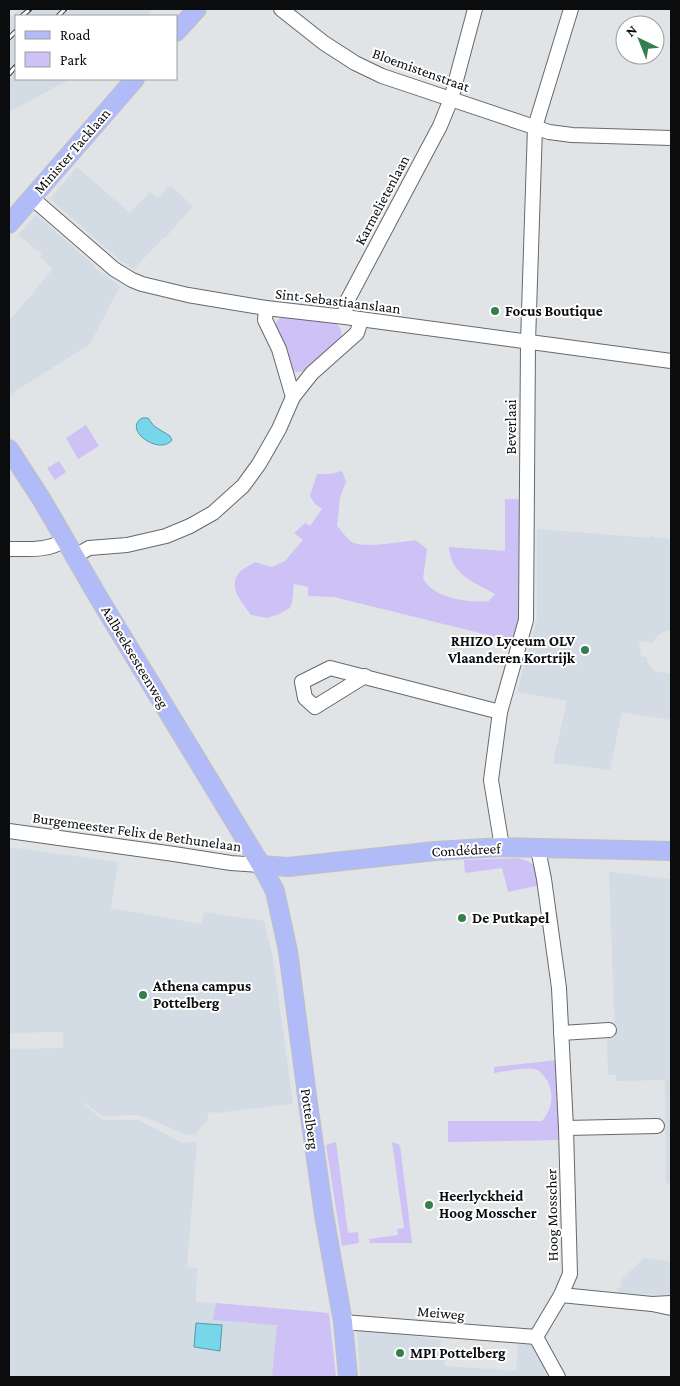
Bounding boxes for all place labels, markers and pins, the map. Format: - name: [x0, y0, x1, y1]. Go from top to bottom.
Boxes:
- place label: Focus Boutique: [505, 303, 603, 319]
- marker: Focus Boutique: [489, 305, 501, 317]
- place label: RHIZO Lyceum OLV Vlaanderen Kortrijk: [447, 633, 576, 667]
- marker: RHIZO Lyceum OLV Vlaanderen Kortrijk: [579, 644, 591, 656]
- place label: De Putkapel: [472, 910, 550, 926]
- marker: De Putkapel: [456, 912, 468, 924]
- place label: Athena campus Pottelberg: [152, 978, 251, 1011]
- marker: Athena campus Pottelberg: [137, 989, 149, 1001]
- place label: Heerlyckheid Hoog Mosscher: [439, 1188, 537, 1221]
- marker: Heerlyckheid Hoog Mosscher: [423, 1199, 435, 1211]
- place label: MPI Pottelberg: [410, 1345, 506, 1361]
- marker: MPI Pottelberg: [394, 1347, 406, 1359]

